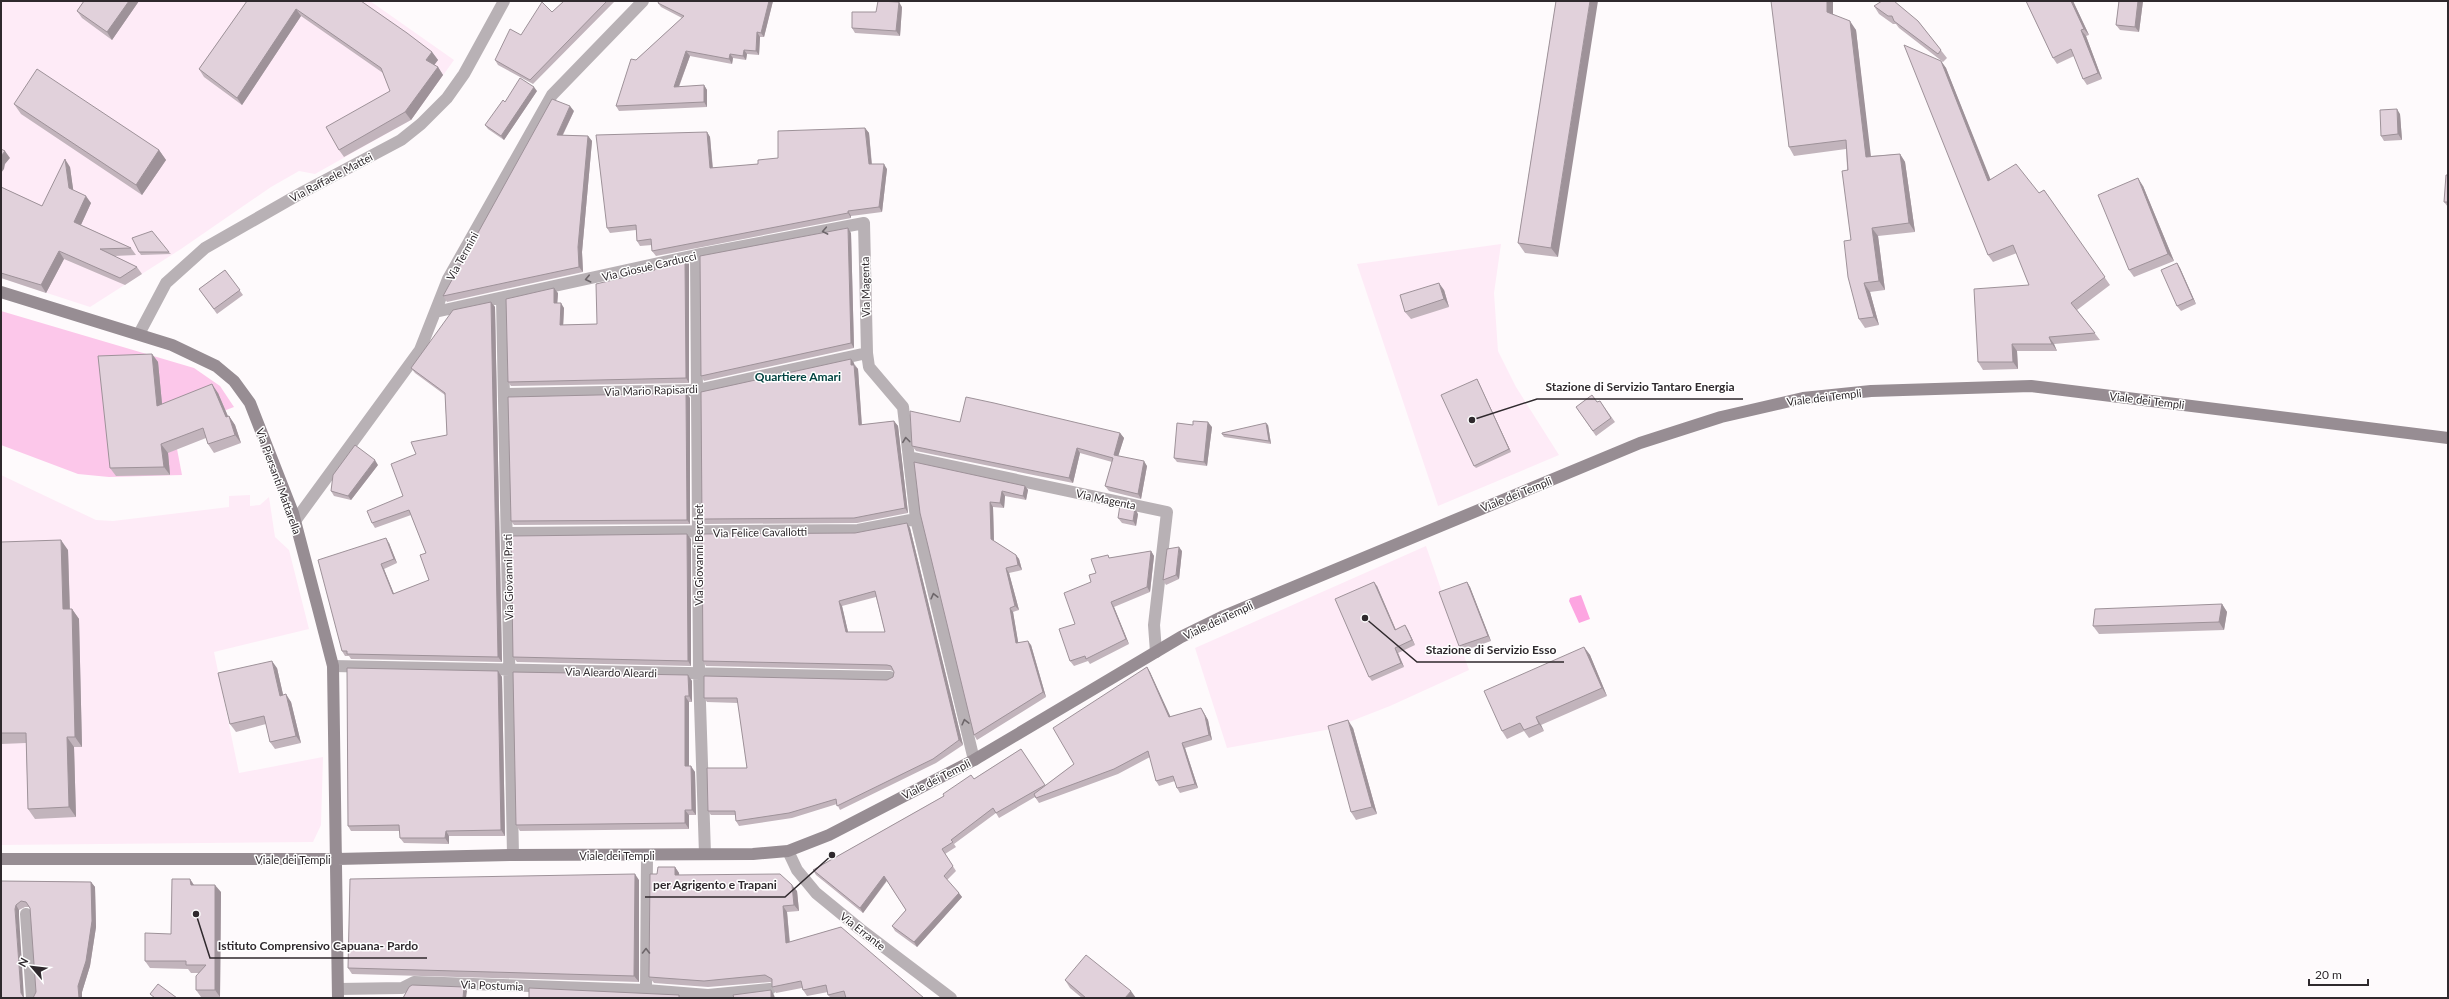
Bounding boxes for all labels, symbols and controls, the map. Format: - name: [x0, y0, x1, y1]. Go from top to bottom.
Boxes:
- street label: Via Raffaele Mattei: [287, 150, 375, 204]
- one-way arrow: [822, 226, 828, 234]
- street label: Via Termini: [443, 229, 481, 283]
- street label: Via Giosuè Carducci: [600, 249, 698, 283]
- street label: Via Magenta: [858, 256, 872, 318]
- one-way arrow: [585, 275, 592, 283]
- district label: Quartiere Amari: [755, 369, 841, 384]
- callout: Stazione di Servizio Tantaro Energia: [1537, 375, 1743, 399]
- text: Stazione di Servizio Tantaro Energia: [1545, 379, 1735, 394]
- street label: Via Mario Rapisardi: [604, 382, 698, 398]
- street label: Viale dei Templi: [1786, 386, 1863, 408]
- street label: Viale dei Templi: [2109, 389, 2186, 411]
- street label: Via Piersanti Mattarella: [254, 426, 304, 536]
- one-way arrow: [902, 437, 911, 444]
- street label: Viale dei Templi: [1479, 474, 1554, 514]
- street label: Via Magenta: [1075, 486, 1137, 512]
- street label: Via Giovanni Berchet: [692, 504, 705, 606]
- street label: Via Felice Cavallotti: [713, 525, 807, 539]
- street label: Via Giovanni Prati: [501, 533, 515, 620]
- one-way arrow: [931, 592, 939, 599]
- street label: Viale dei Templi: [1181, 598, 1255, 642]
- callout: Stazione di Servizio Esso: [1417, 638, 1564, 662]
- text: Stazione di Servizio Esso: [1426, 642, 1556, 657]
- street label: Via Aleardo Aleardi: [565, 665, 657, 679]
- one-way arrow: [961, 719, 969, 725]
- street label: Viale dei Templi: [900, 756, 973, 802]
- street label: Viale dei Templi: [579, 849, 655, 862]
- street label: Viale dei Templi: [255, 853, 331, 866]
- callout: per Agrigento e Trapani: [645, 873, 785, 897]
- text: per Agrigento e Trapani: [653, 877, 777, 892]
- street label: Via Errante: [838, 909, 888, 953]
- callout: Istituto Comprensivo Capuana- Pardo: [210, 934, 427, 958]
- text: Istituto Comprensivo Capuana- Pardo: [218, 938, 418, 953]
- north arrow: [12, 947, 52, 987]
- one-way arrow: [642, 948, 650, 954]
- text: N: [15, 955, 30, 969]
- scale bar: [2309, 961, 2368, 987]
- text: 20 m: [2315, 967, 2342, 982]
- street label: Via Postumia: [460, 977, 524, 993]

